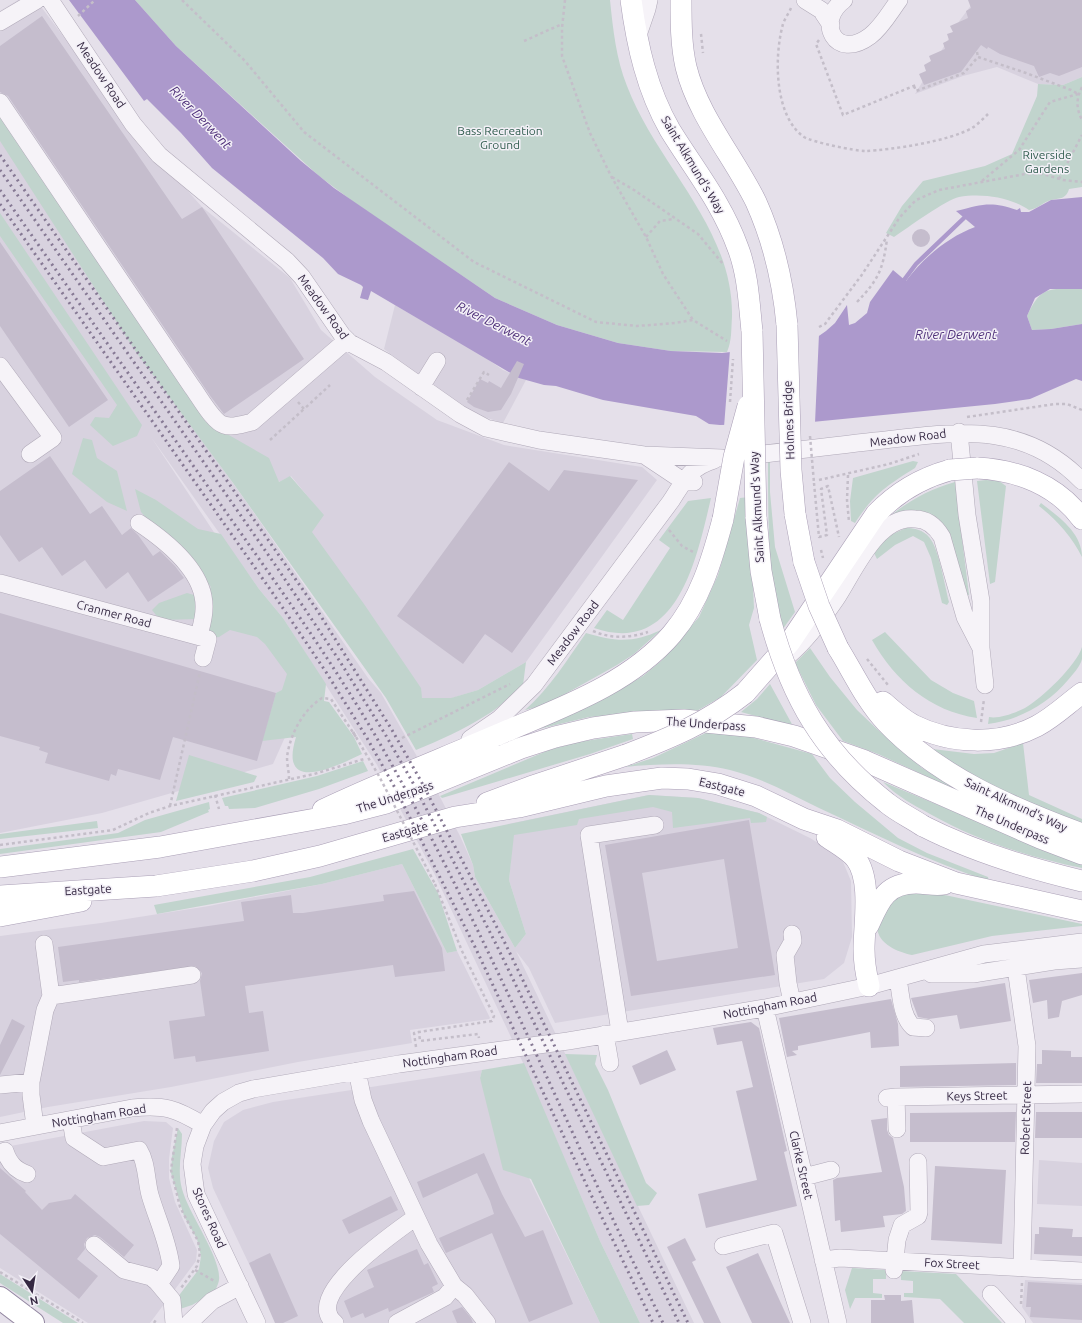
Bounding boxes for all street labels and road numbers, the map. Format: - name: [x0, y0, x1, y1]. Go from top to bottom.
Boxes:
- street label: Meadow Road: [75, 39, 128, 110]
- street label: Saint Alkmund's Way: [659, 114, 728, 216]
- street label: Meadow Road: [296, 272, 351, 342]
- street label: Holmes Bridge: [781, 380, 796, 460]
- street label: Meadow Road: [869, 426, 947, 449]
- street label: Saint Alkmund's Way: [747, 451, 766, 563]
- street label: Cranmer Road: [75, 597, 153, 630]
- street label: Meadow Road: [544, 598, 601, 667]
- street label: The Underpass: [666, 714, 746, 733]
- street label: Eastgate: [698, 775, 747, 799]
- street label: Saint Alkmund's Way: [963, 775, 1070, 834]
- street label: The Underpass: [355, 778, 435, 815]
- street label: The Underpass: [973, 803, 1051, 846]
- street label: Eastgate: [380, 819, 429, 844]
- street label: Eastgate: [64, 882, 112, 897]
- street label: Nottingham Road: [722, 990, 818, 1021]
- street label: Nottingham Road: [402, 1043, 498, 1070]
- street label: Robert Street: [1018, 1081, 1033, 1155]
- street label: Keys Street: [946, 1088, 1008, 1103]
- street label: Nottingham Road: [51, 1102, 147, 1129]
- street label: Clarke Street: [787, 1129, 816, 1201]
- street label: Stores Road: [190, 1186, 229, 1250]
- street label: Fox Street: [924, 1256, 980, 1271]

